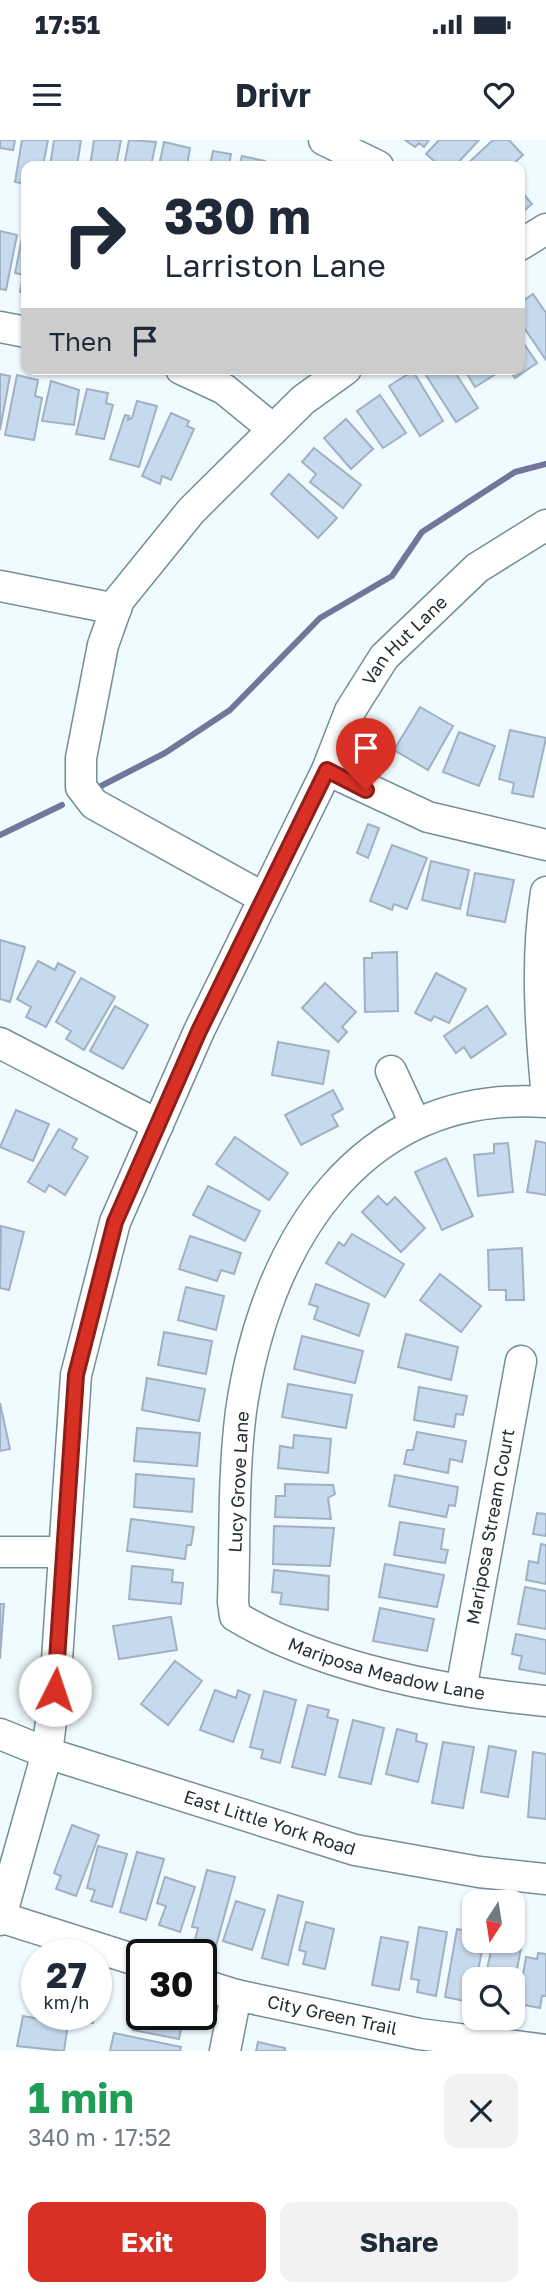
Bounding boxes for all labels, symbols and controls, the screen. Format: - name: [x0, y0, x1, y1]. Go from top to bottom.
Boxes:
- text: 17:51: [35, 9, 100, 40]
- icon: menu: [28, 76, 66, 114]
- text: Drivr: [235, 76, 311, 114]
- icon: heart: [480, 76, 518, 114]
- text: 330 m: [164, 186, 311, 245]
- icon: right: [49, 189, 140, 280]
- text: Larriston Lane: [164, 246, 386, 284]
- icon: arrive: [126, 322, 164, 360]
- text: Then: [49, 326, 112, 357]
- street label: Van Hut Lane: [357, 591, 451, 689]
- pin: [336, 718, 396, 790]
- icon: arrive: [347, 729, 385, 767]
- street label: Lucy Grove Lane: [223, 1411, 253, 1553]
- street label: Mariposa Stream Court: [461, 1427, 518, 1626]
- street label: Mariposa Meadow Lane: [285, 1632, 486, 1704]
- position arrow: [18, 1653, 92, 1727]
- street label: East Little York Road: [181, 1785, 358, 1859]
- north arrow: [462, 1890, 525, 1953]
- map controls: [462, 1890, 525, 2030]
- speed limit sign: 30: [126, 1939, 217, 2030]
- text: 27: [46, 1954, 87, 1996]
- button: search: [462, 1967, 525, 2030]
- street label: City Green Trail: [265, 1990, 400, 2039]
- text: km/h: [44, 1991, 89, 2013]
- text: 1 min: [28, 2072, 134, 2122]
- button: close: [444, 2074, 518, 2148]
- text: 340 m · 17:52: [28, 2123, 171, 2151]
- button: Exit: [28, 2202, 266, 2282]
- button: Share: [280, 2202, 518, 2282]

